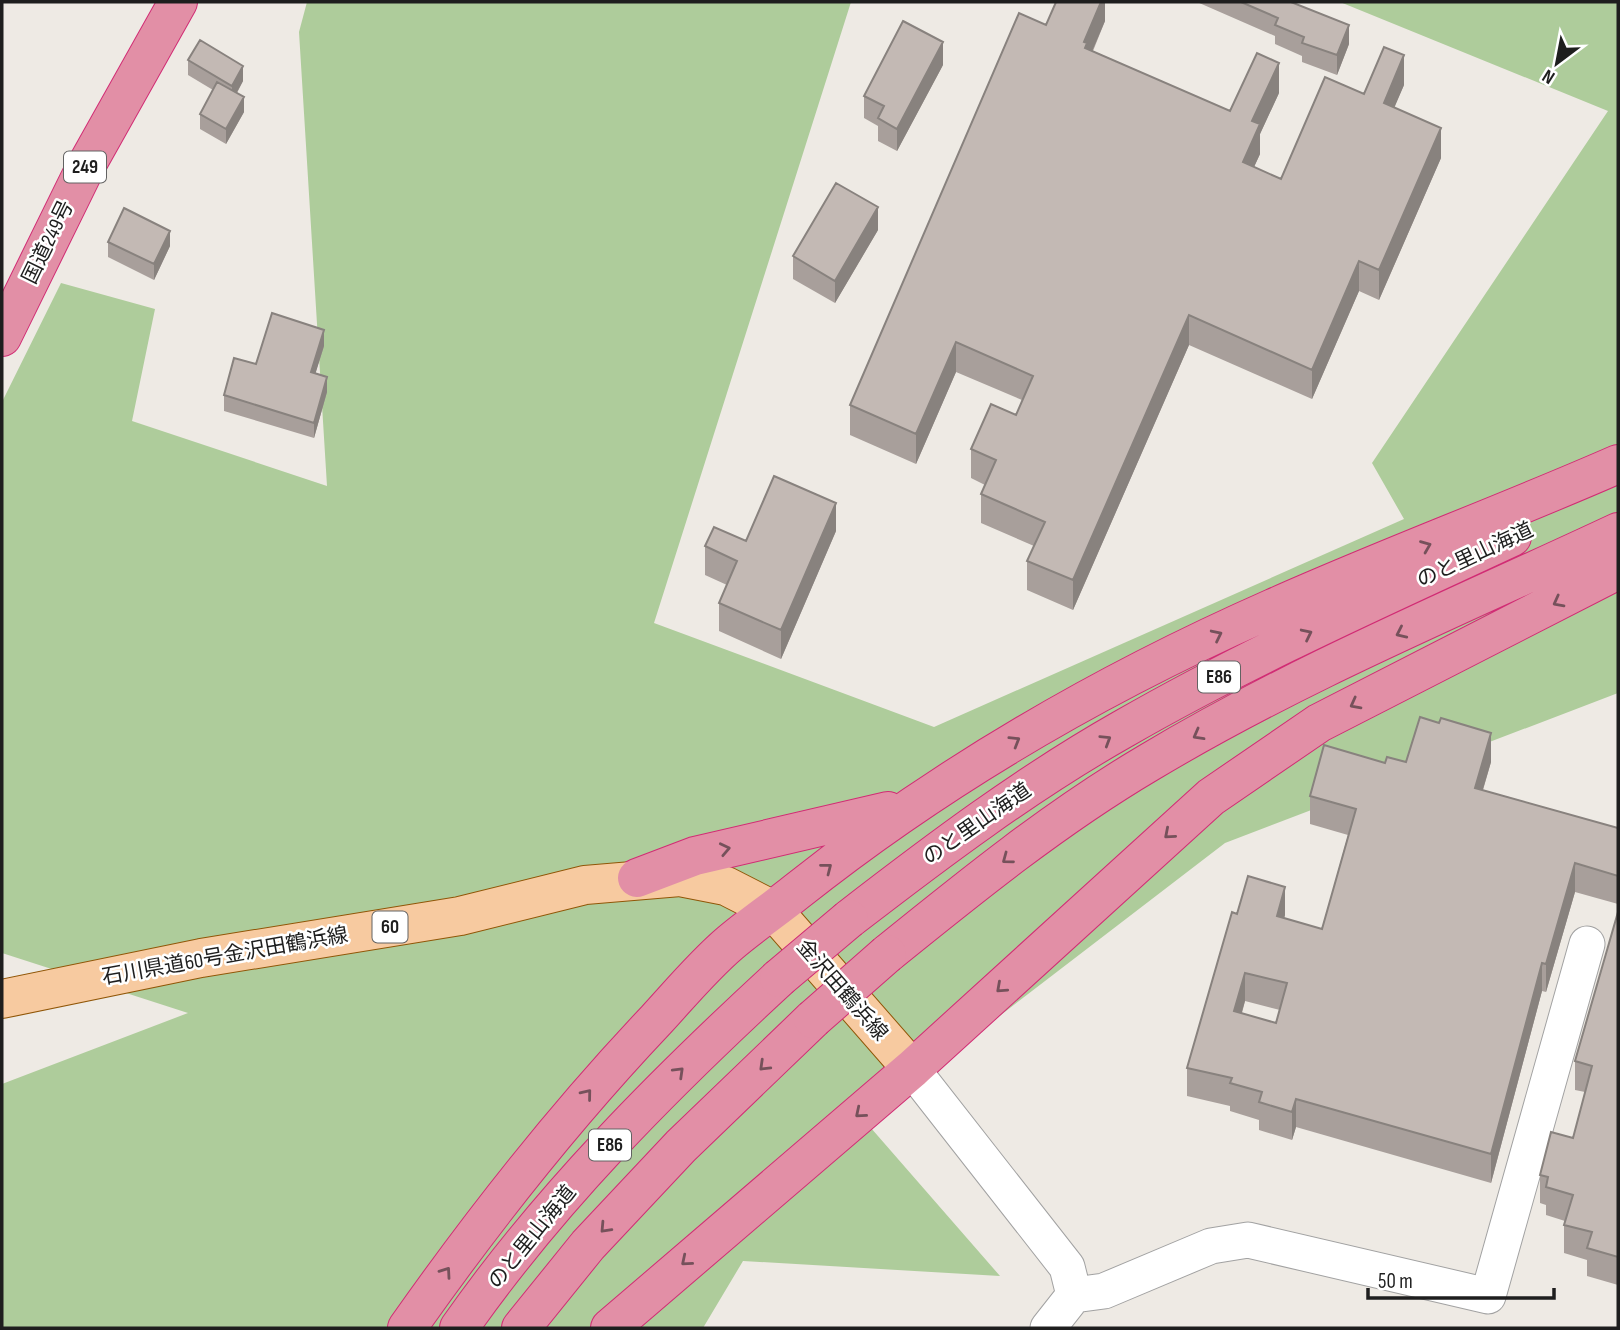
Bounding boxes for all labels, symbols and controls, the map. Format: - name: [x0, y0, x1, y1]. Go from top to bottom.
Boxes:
- north arrow: [1522, 28, 1592, 98]
- text: N: [1538, 64, 1559, 89]
- road number: 249: [64, 152, 106, 182]
- street label: 国道249号: [17, 196, 79, 288]
- street label: のと里山海道: [1413, 517, 1537, 593]
- one-way arrow: [1419, 540, 1431, 554]
- one-way arrow: [1553, 594, 1565, 607]
- one-way arrow: [1396, 624, 1408, 638]
- one-way arrow: [1300, 628, 1312, 642]
- one-way arrow: [1210, 630, 1222, 644]
- road number: E86: [1198, 662, 1240, 692]
- one-way arrow: [1350, 696, 1362, 710]
- one-way arrow: [1193, 727, 1205, 740]
- one-way arrow: [1098, 735, 1111, 748]
- one-way arrow: [1008, 736, 1021, 749]
- street label: のと里山海道: [918, 778, 1036, 870]
- one-way arrow: [1164, 826, 1177, 838]
- one-way arrow: [719, 843, 731, 858]
- one-way arrow: [1003, 851, 1015, 863]
- one-way arrow: [819, 863, 831, 876]
- road number: 60: [372, 911, 408, 942]
- street label: 石川県道60号金沢田鶴浜線: [100, 922, 350, 990]
- street label: 金沢田鶴浜線: [791, 934, 893, 1046]
- one-way arrow: [996, 980, 1009, 992]
- one-way arrow: [759, 1057, 772, 1070]
- one-way arrow: [671, 1068, 684, 1081]
- one-way arrow: [579, 1089, 592, 1101]
- one-way arrow: [855, 1105, 868, 1117]
- road number: E86: [589, 1130, 631, 1161]
- street label: のと里山海道: [483, 1180, 581, 1294]
- one-way arrow: [600, 1220, 613, 1233]
- one-way arrow: [682, 1253, 695, 1265]
- scale bar: [1368, 1256, 1554, 1300]
- one-way arrow: [438, 1267, 450, 1280]
- text: 50 m: [1378, 1269, 1413, 1294]

